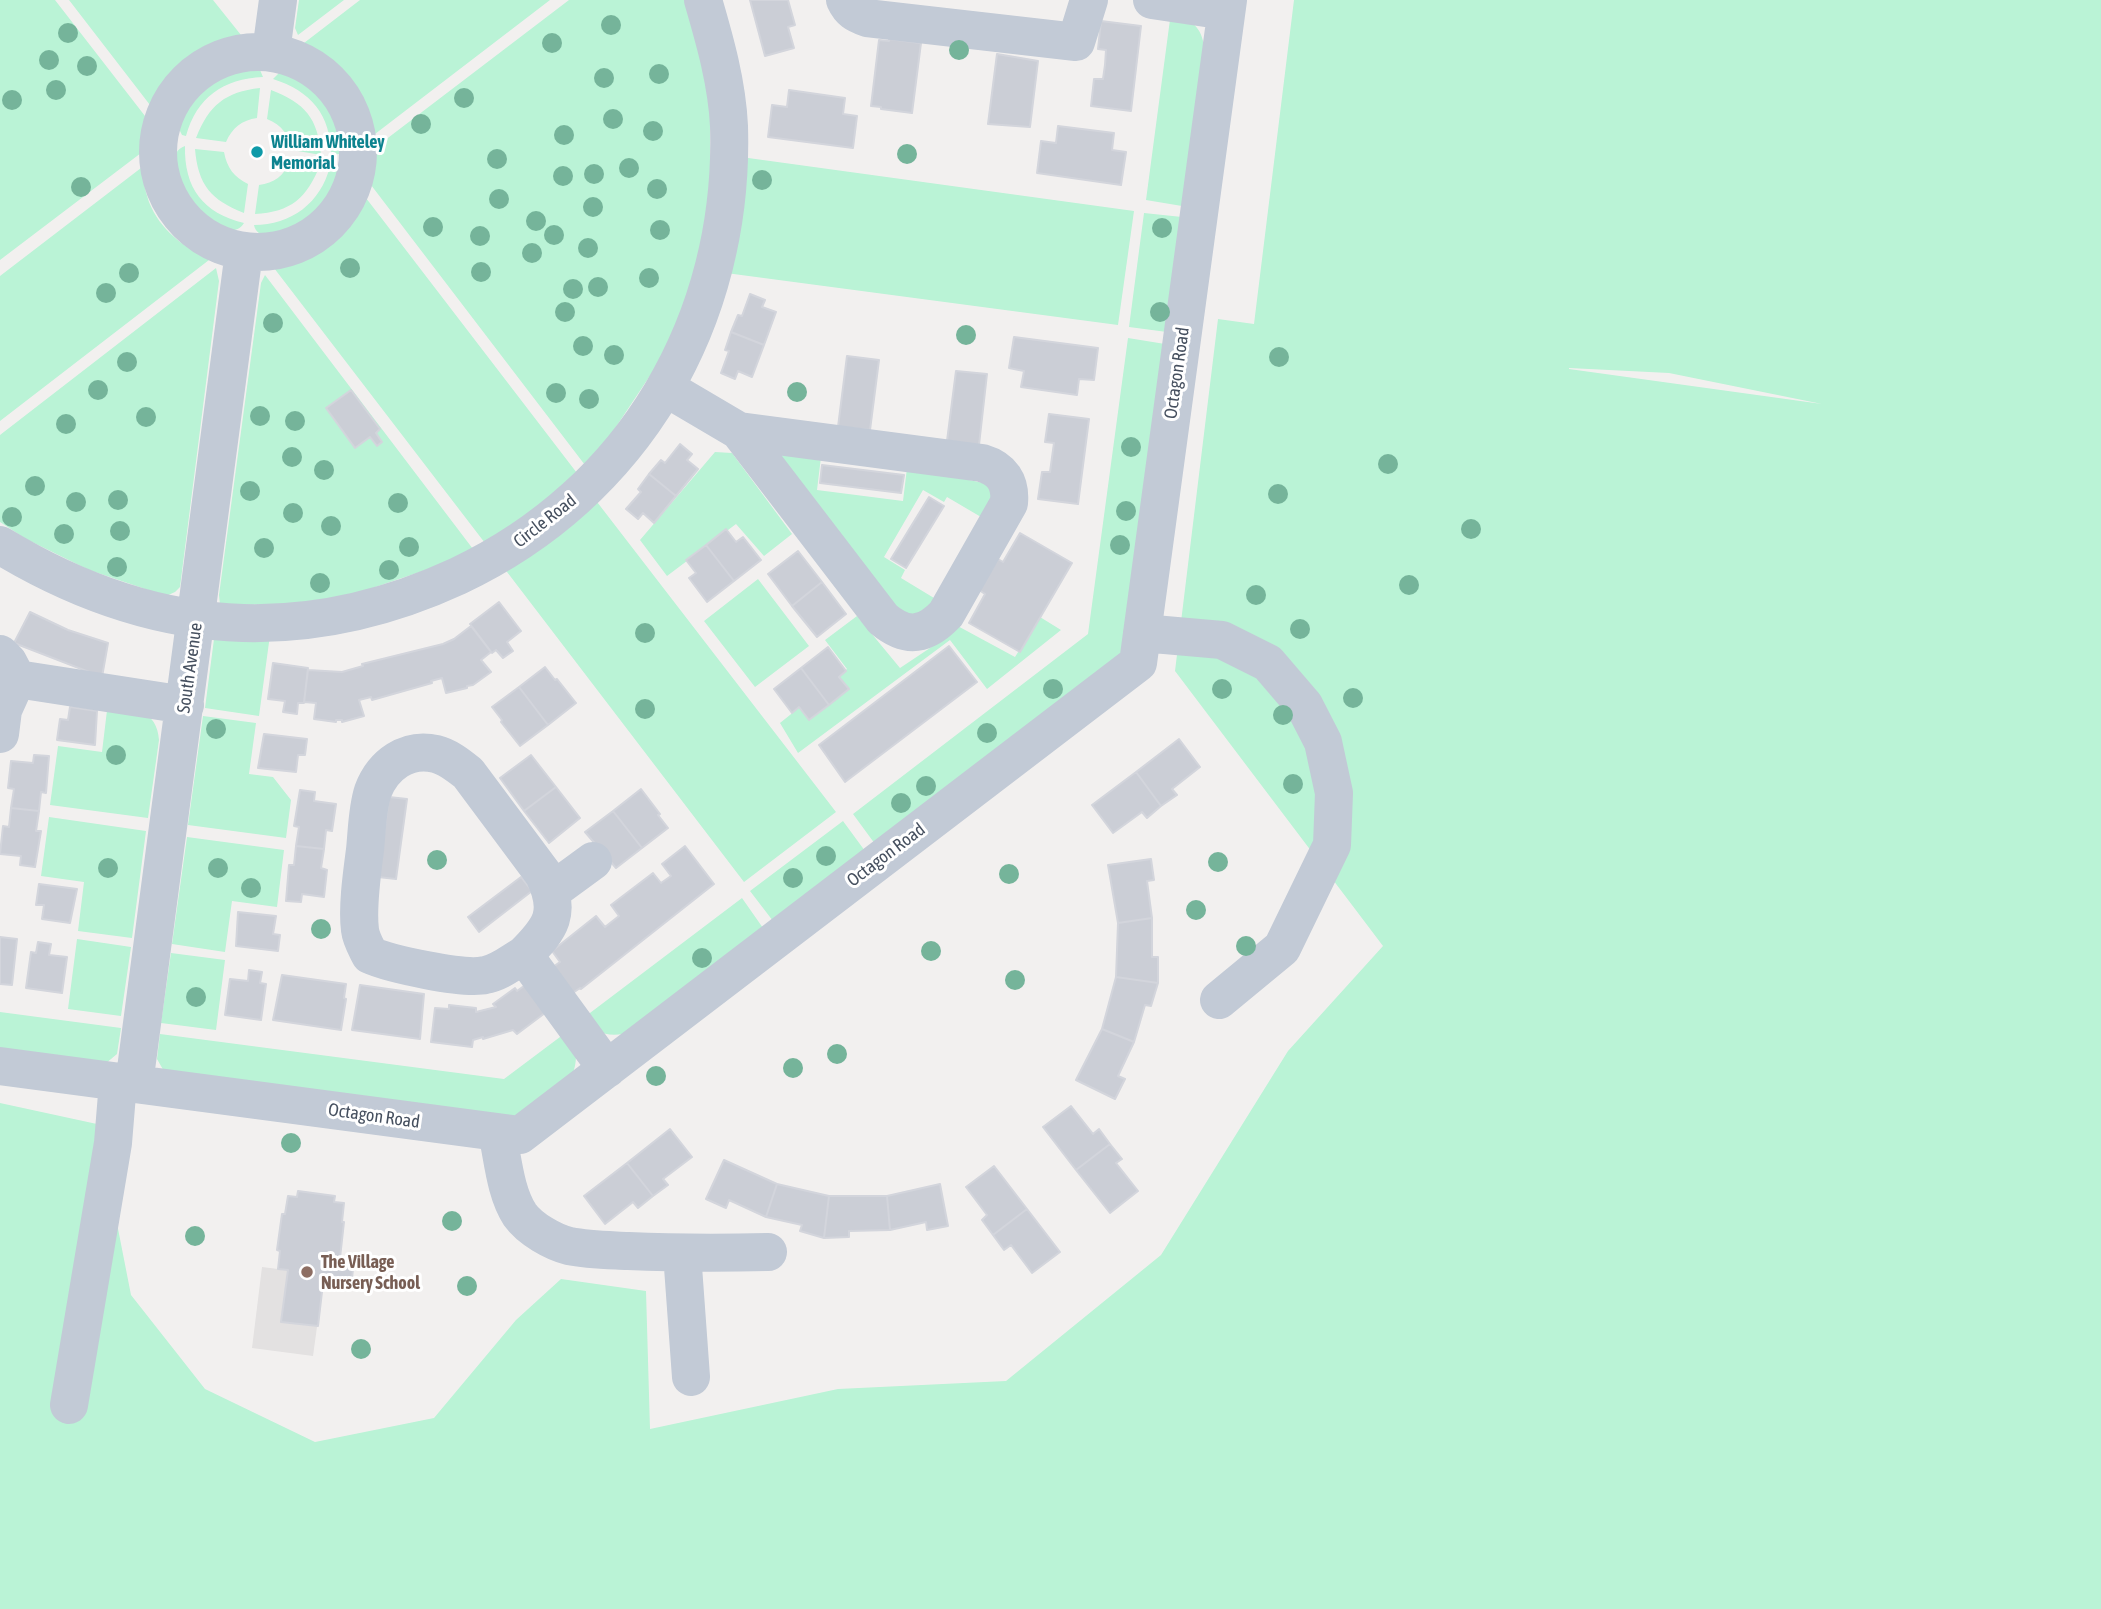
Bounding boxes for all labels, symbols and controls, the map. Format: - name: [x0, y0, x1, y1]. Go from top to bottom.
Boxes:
- place label: William Whiteley Memorial: [271, 131, 385, 174]
- marker: William Whiteley Memorial: [249, 144, 265, 160]
- street label: Octagon Road: [1160, 326, 1194, 420]
- street label: Circle Road: [509, 490, 581, 552]
- street label: South Avenue: [173, 621, 207, 715]
- street label: Octagon Road: [843, 819, 929, 891]
- street label: Octagon Road: [327, 1099, 421, 1133]
- place label: The Village Nursery School: [321, 1251, 420, 1294]
- marker: The Village Nursery School: [299, 1264, 315, 1280]

